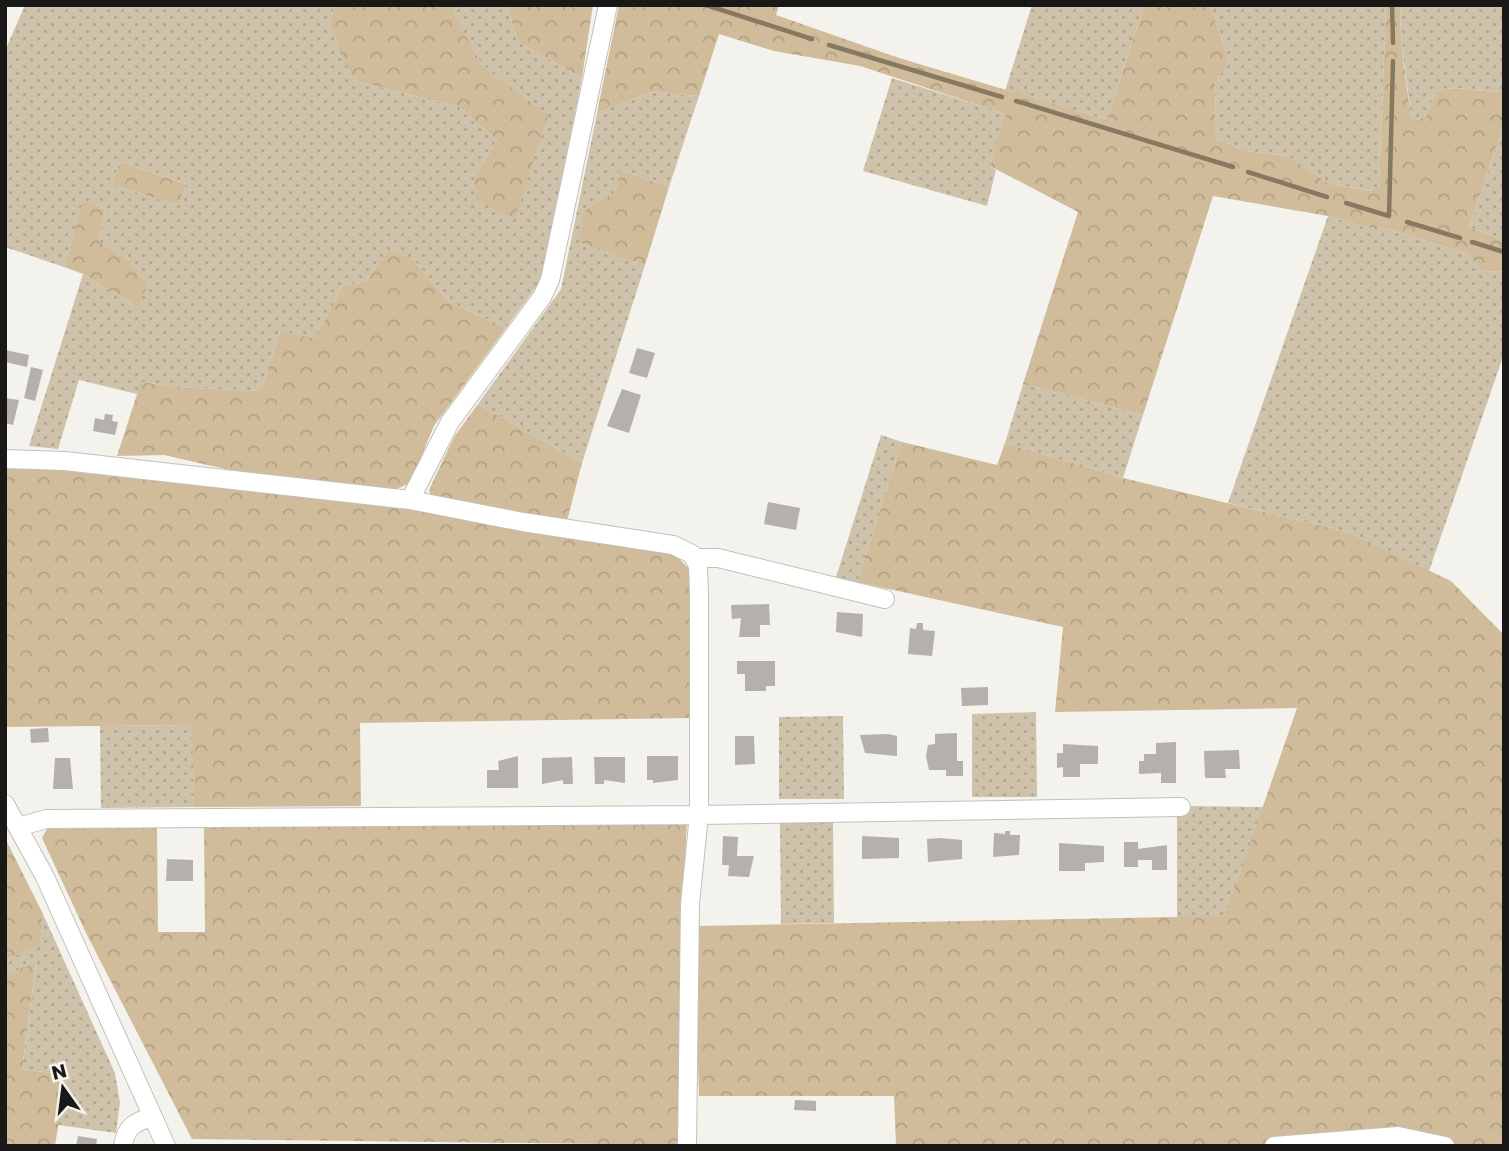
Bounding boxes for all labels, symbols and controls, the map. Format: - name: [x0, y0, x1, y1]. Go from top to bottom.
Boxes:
- north arrow: [28, 1053, 98, 1123]
- text: N: [49, 1057, 69, 1087]

